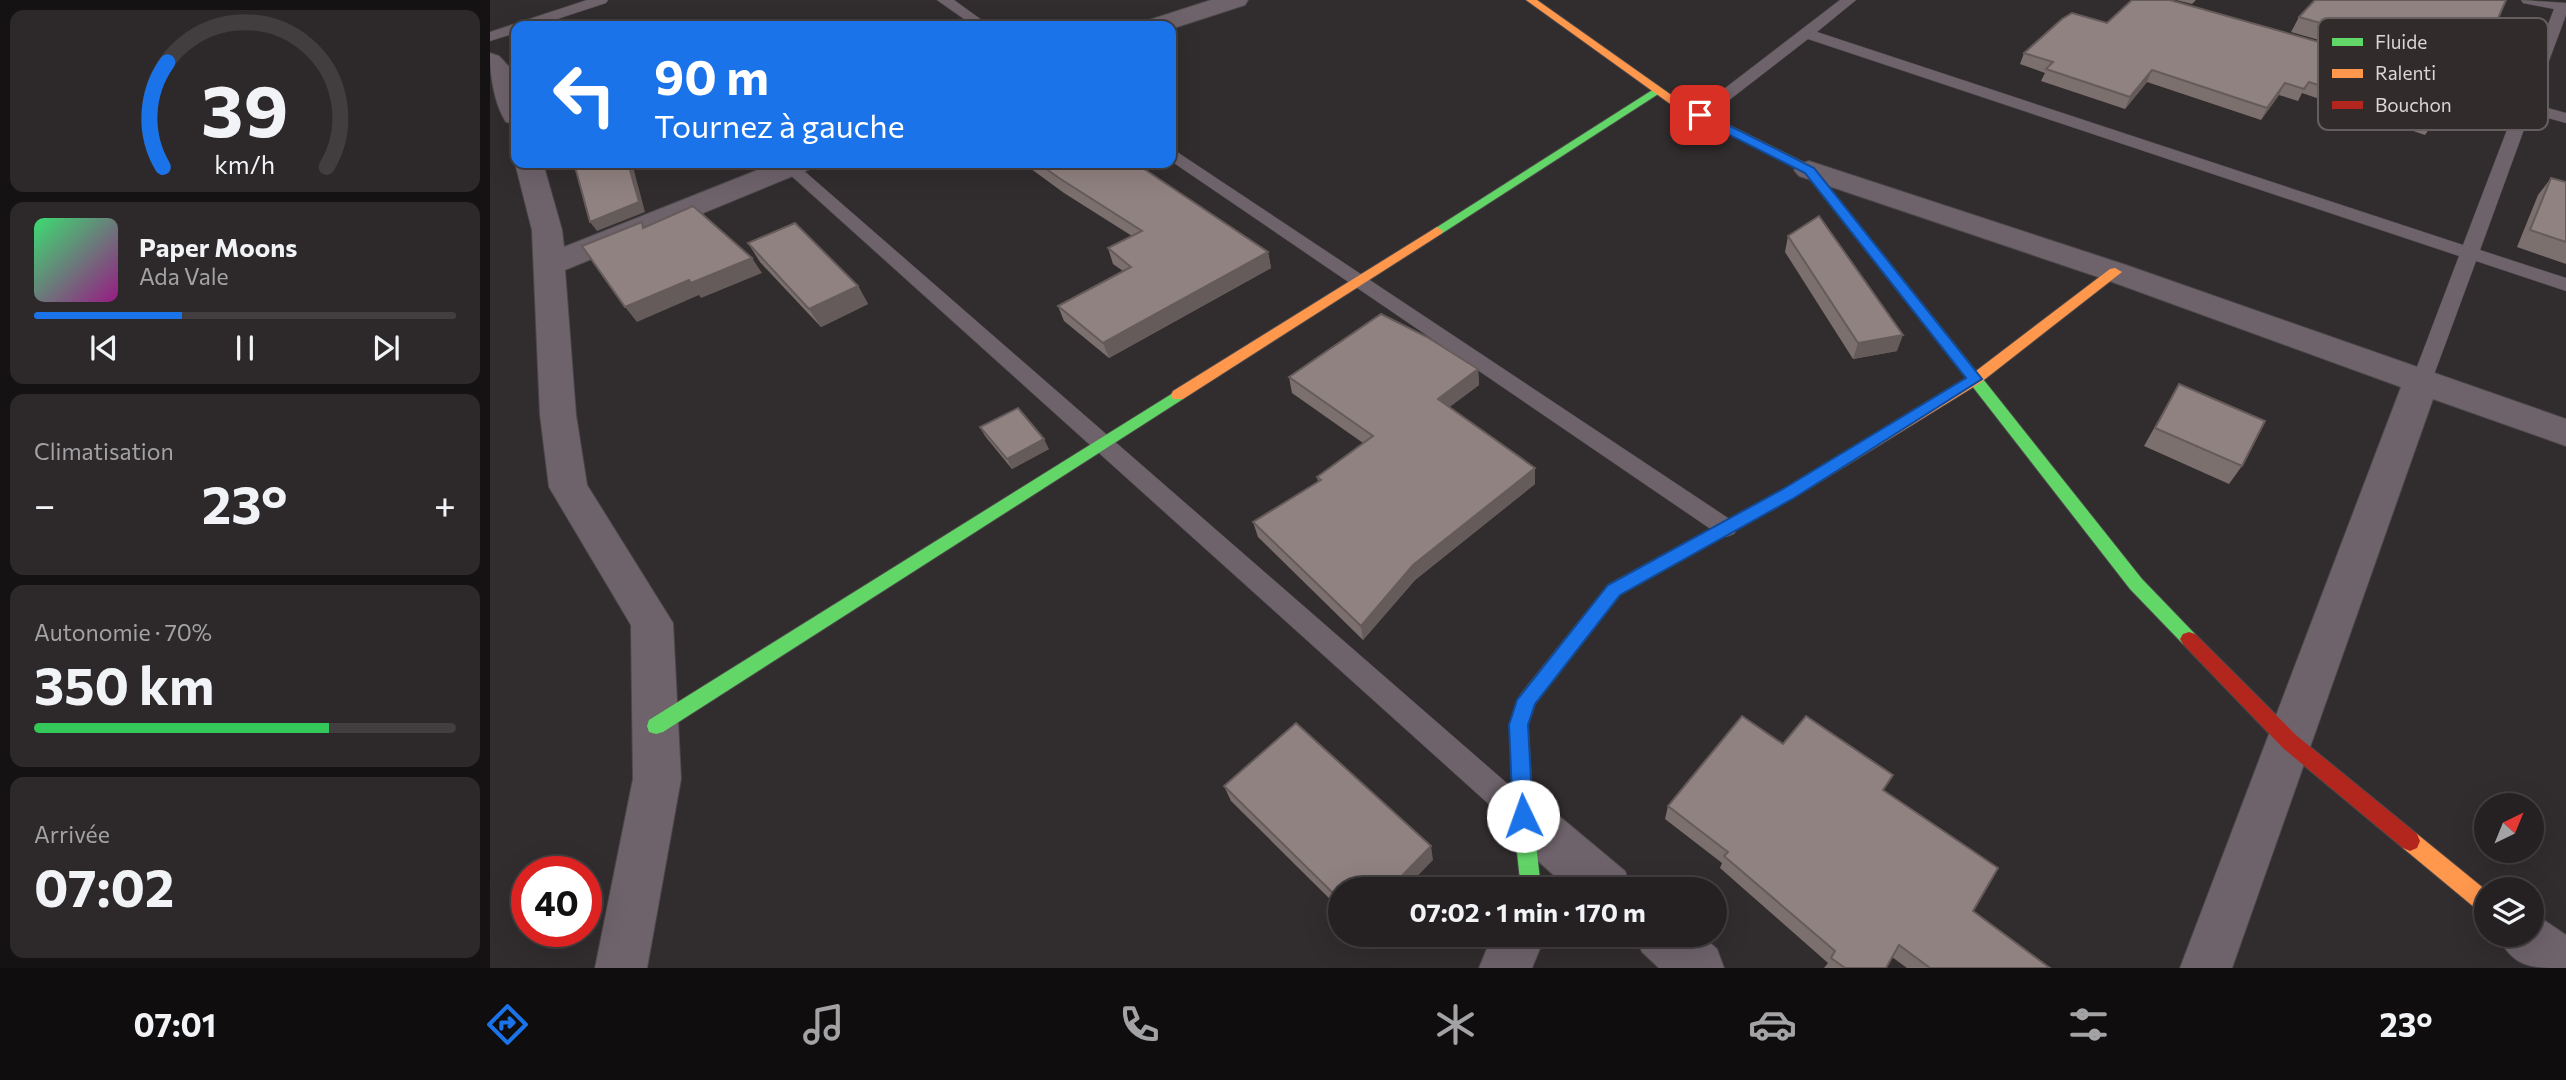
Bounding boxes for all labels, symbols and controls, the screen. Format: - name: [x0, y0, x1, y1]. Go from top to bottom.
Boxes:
- legend: [2318, 18, 2548, 130]
- text: Fluide: [2375, 30, 2427, 53]
- text: 90 m: [654, 45, 769, 105]
- icon: left: [539, 49, 630, 140]
- text: Ralenti: [2375, 61, 2436, 84]
- text: 39: [201, 63, 289, 152]
- pin: [1670, 85, 1730, 145]
- text: Bouchon: [2375, 93, 2452, 116]
- icon: arrive: [1681, 96, 1719, 134]
- text: Tournez à gauche: [654, 105, 905, 145]
- text: km/h: [215, 149, 275, 179]
- text: Paper Moons: [139, 231, 297, 262]
- text: Ada Vale: [139, 262, 229, 290]
- icon: previous: [85, 329, 123, 367]
- icon: pause: [226, 329, 264, 367]
- icon: next: [367, 329, 405, 367]
- text: Climatisation: [34, 437, 174, 465]
- text: 23°: [202, 471, 288, 535]
- text: −: [34, 480, 56, 527]
- text: +: [434, 480, 456, 527]
- text: Autonomie · 70%: [34, 618, 212, 646]
- text: 350 km: [34, 652, 214, 716]
- position arrow: [1486, 779, 1560, 853]
- north arrow: [2474, 793, 2544, 863]
- map controls: [2474, 793, 2544, 947]
- text: Arrivée: [34, 820, 110, 848]
- text: 07:02: [34, 854, 174, 918]
- speed limit sign: 40: [511, 856, 602, 947]
- button: layers: [2474, 877, 2544, 947]
- text: 07:02 · 1 min · 170 m: [1409, 896, 1646, 927]
- icon: directions: [483, 1000, 532, 1049]
- icon: music: [799, 1000, 848, 1049]
- icon: phone: [1115, 1000, 1164, 1049]
- icon: climate: [1431, 1000, 1480, 1049]
- icon: car: [1748, 1000, 1797, 1049]
- icon: filters: [2064, 1000, 2113, 1049]
- text: 07:01: [134, 1004, 216, 1044]
- text: 23°: [2380, 1004, 2432, 1044]

